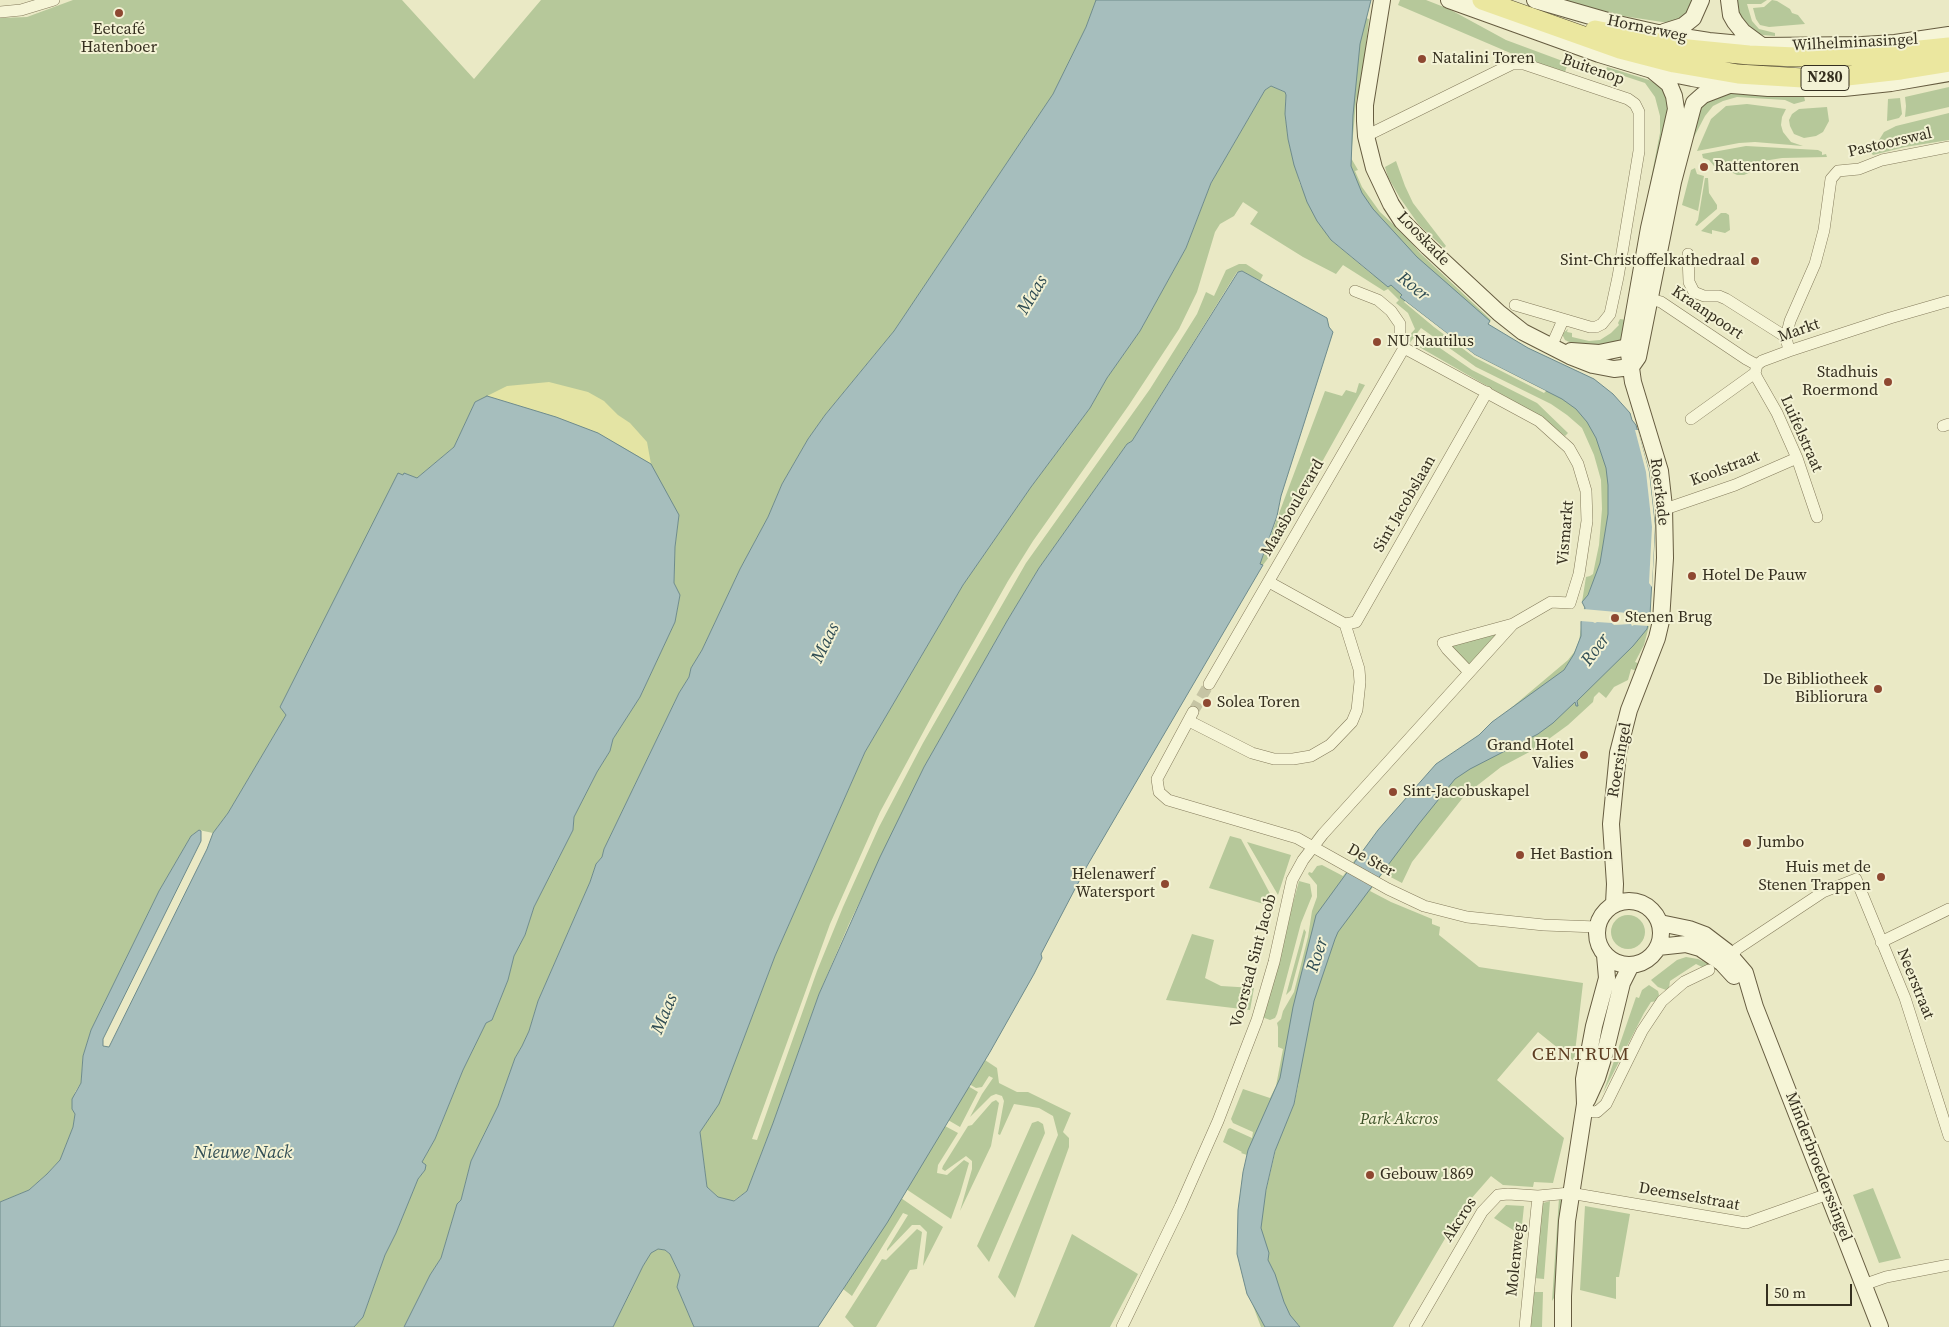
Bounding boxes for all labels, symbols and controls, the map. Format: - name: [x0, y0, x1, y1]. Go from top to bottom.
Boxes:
- marker: Eetcafé Hatenboer: [113, 7, 125, 19]
- street label: Hornerweg: [1605, 11, 1689, 47]
- place label: Eetcafé Hatenboer: [81, 20, 157, 58]
- street label: Wilhelminasingel: [1791, 30, 1919, 56]
- place label: Natalini Toren: [1432, 49, 1535, 69]
- street label: Buitenop: [1559, 50, 1627, 90]
- marker: Natalini Toren: [1416, 53, 1428, 65]
- road number: N280: [1801, 66, 1849, 90]
- street label: Pastoorswal: [1846, 124, 1934, 162]
- place label: Rattentoren: [1714, 157, 1799, 177]
- marker: Rattentoren: [1698, 161, 1710, 173]
- street label: Looskade: [1392, 208, 1454, 270]
- place label: Sint-Christoffelkathedraal: [1560, 251, 1745, 271]
- marker: Sint-Christoffelkathedraal: [1749, 255, 1761, 267]
- water label: Roer: [1393, 268, 1433, 306]
- water label: Maas: [1013, 272, 1053, 318]
- street label: Kraanpoort: [1668, 282, 1746, 344]
- street label: Markt: [1776, 315, 1822, 347]
- place label: NU Nautilus: [1387, 332, 1474, 352]
- marker: NU Nautilus: [1371, 336, 1383, 348]
- place label: Stadhuis Roermond: [1802, 363, 1878, 401]
- marker: Stadhuis Roermond: [1882, 376, 1894, 388]
- street label: Luifelstraat: [1776, 393, 1826, 475]
- street label: Koolstraat: [1688, 447, 1762, 491]
- street label: Sint Jacobslaan: [1370, 452, 1440, 556]
- street label: Maasboulevard: [1258, 456, 1328, 560]
- street label: Roerkade: [1645, 457, 1673, 527]
- street label: Vismarkt: [1554, 500, 1578, 566]
- place label: Hotel De Pauw: [1702, 566, 1807, 586]
- marker: Hotel De Pauw: [1686, 570, 1698, 582]
- place label: Stenen Brug: [1625, 608, 1712, 628]
- marker: Stenen Brug: [1609, 612, 1621, 624]
- water label: Maas: [807, 620, 845, 666]
- water label: Roer: [1577, 630, 1615, 670]
- place label: De Bibliotheek Bibliorura: [1763, 670, 1868, 708]
- marker: De Bibliotheek Bibliorura: [1872, 683, 1884, 695]
- place label: Solea Toren: [1217, 693, 1300, 713]
- marker: Solea Toren: [1201, 697, 1213, 709]
- street label: Roersingel: [1604, 721, 1636, 799]
- place label: Grand Hotel Valies: [1487, 736, 1574, 774]
- marker: Grand Hotel Valies: [1578, 749, 1590, 761]
- place label: Sint-Jacobuskapel: [1403, 782, 1529, 802]
- marker: Sint-Jacobuskapel: [1387, 786, 1399, 798]
- place label: Jumbo: [1757, 833, 1804, 853]
- marker: Jumbo: [1741, 837, 1753, 849]
- street label: De Ster: [1344, 840, 1398, 882]
- place label: Het Bastion: [1530, 845, 1613, 865]
- marker: Het Bastion: [1514, 849, 1526, 861]
- place label: Huis met de Stenen Trappen: [1758, 858, 1871, 896]
- place label: Helenawerf Watersport: [1072, 865, 1155, 903]
- marker: Huis met de Stenen Trappen: [1875, 871, 1887, 883]
- marker: Helenawerf Watersport: [1159, 878, 1171, 890]
- street label: Voorstad Sint Jacob: [1227, 892, 1281, 1030]
- water label: Roer: [1302, 935, 1334, 975]
- street label: Neerstraat: [1892, 946, 1938, 1022]
- water label: Maas: [647, 991, 683, 1037]
- district label: CENTRUM: [1531, 1044, 1631, 1066]
- street label: Minderbroederssingel: [1781, 1090, 1855, 1244]
- park label: Park Akcros: [1360, 1110, 1438, 1130]
- water label: Nieuwe Nack: [194, 1142, 292, 1164]
- place label: Gebouw 1869: [1380, 1165, 1474, 1185]
- marker: Gebouw 1869: [1364, 1169, 1376, 1181]
- street label: Deemselstraat: [1637, 1179, 1741, 1215]
- street label: Akcros: [1439, 1194, 1481, 1246]
- street label: Molenweg: [1503, 1223, 1529, 1297]
- scale bar: [1769, 1274, 1855, 1306]
- text: 50 m: [1774, 1282, 1806, 1303]

